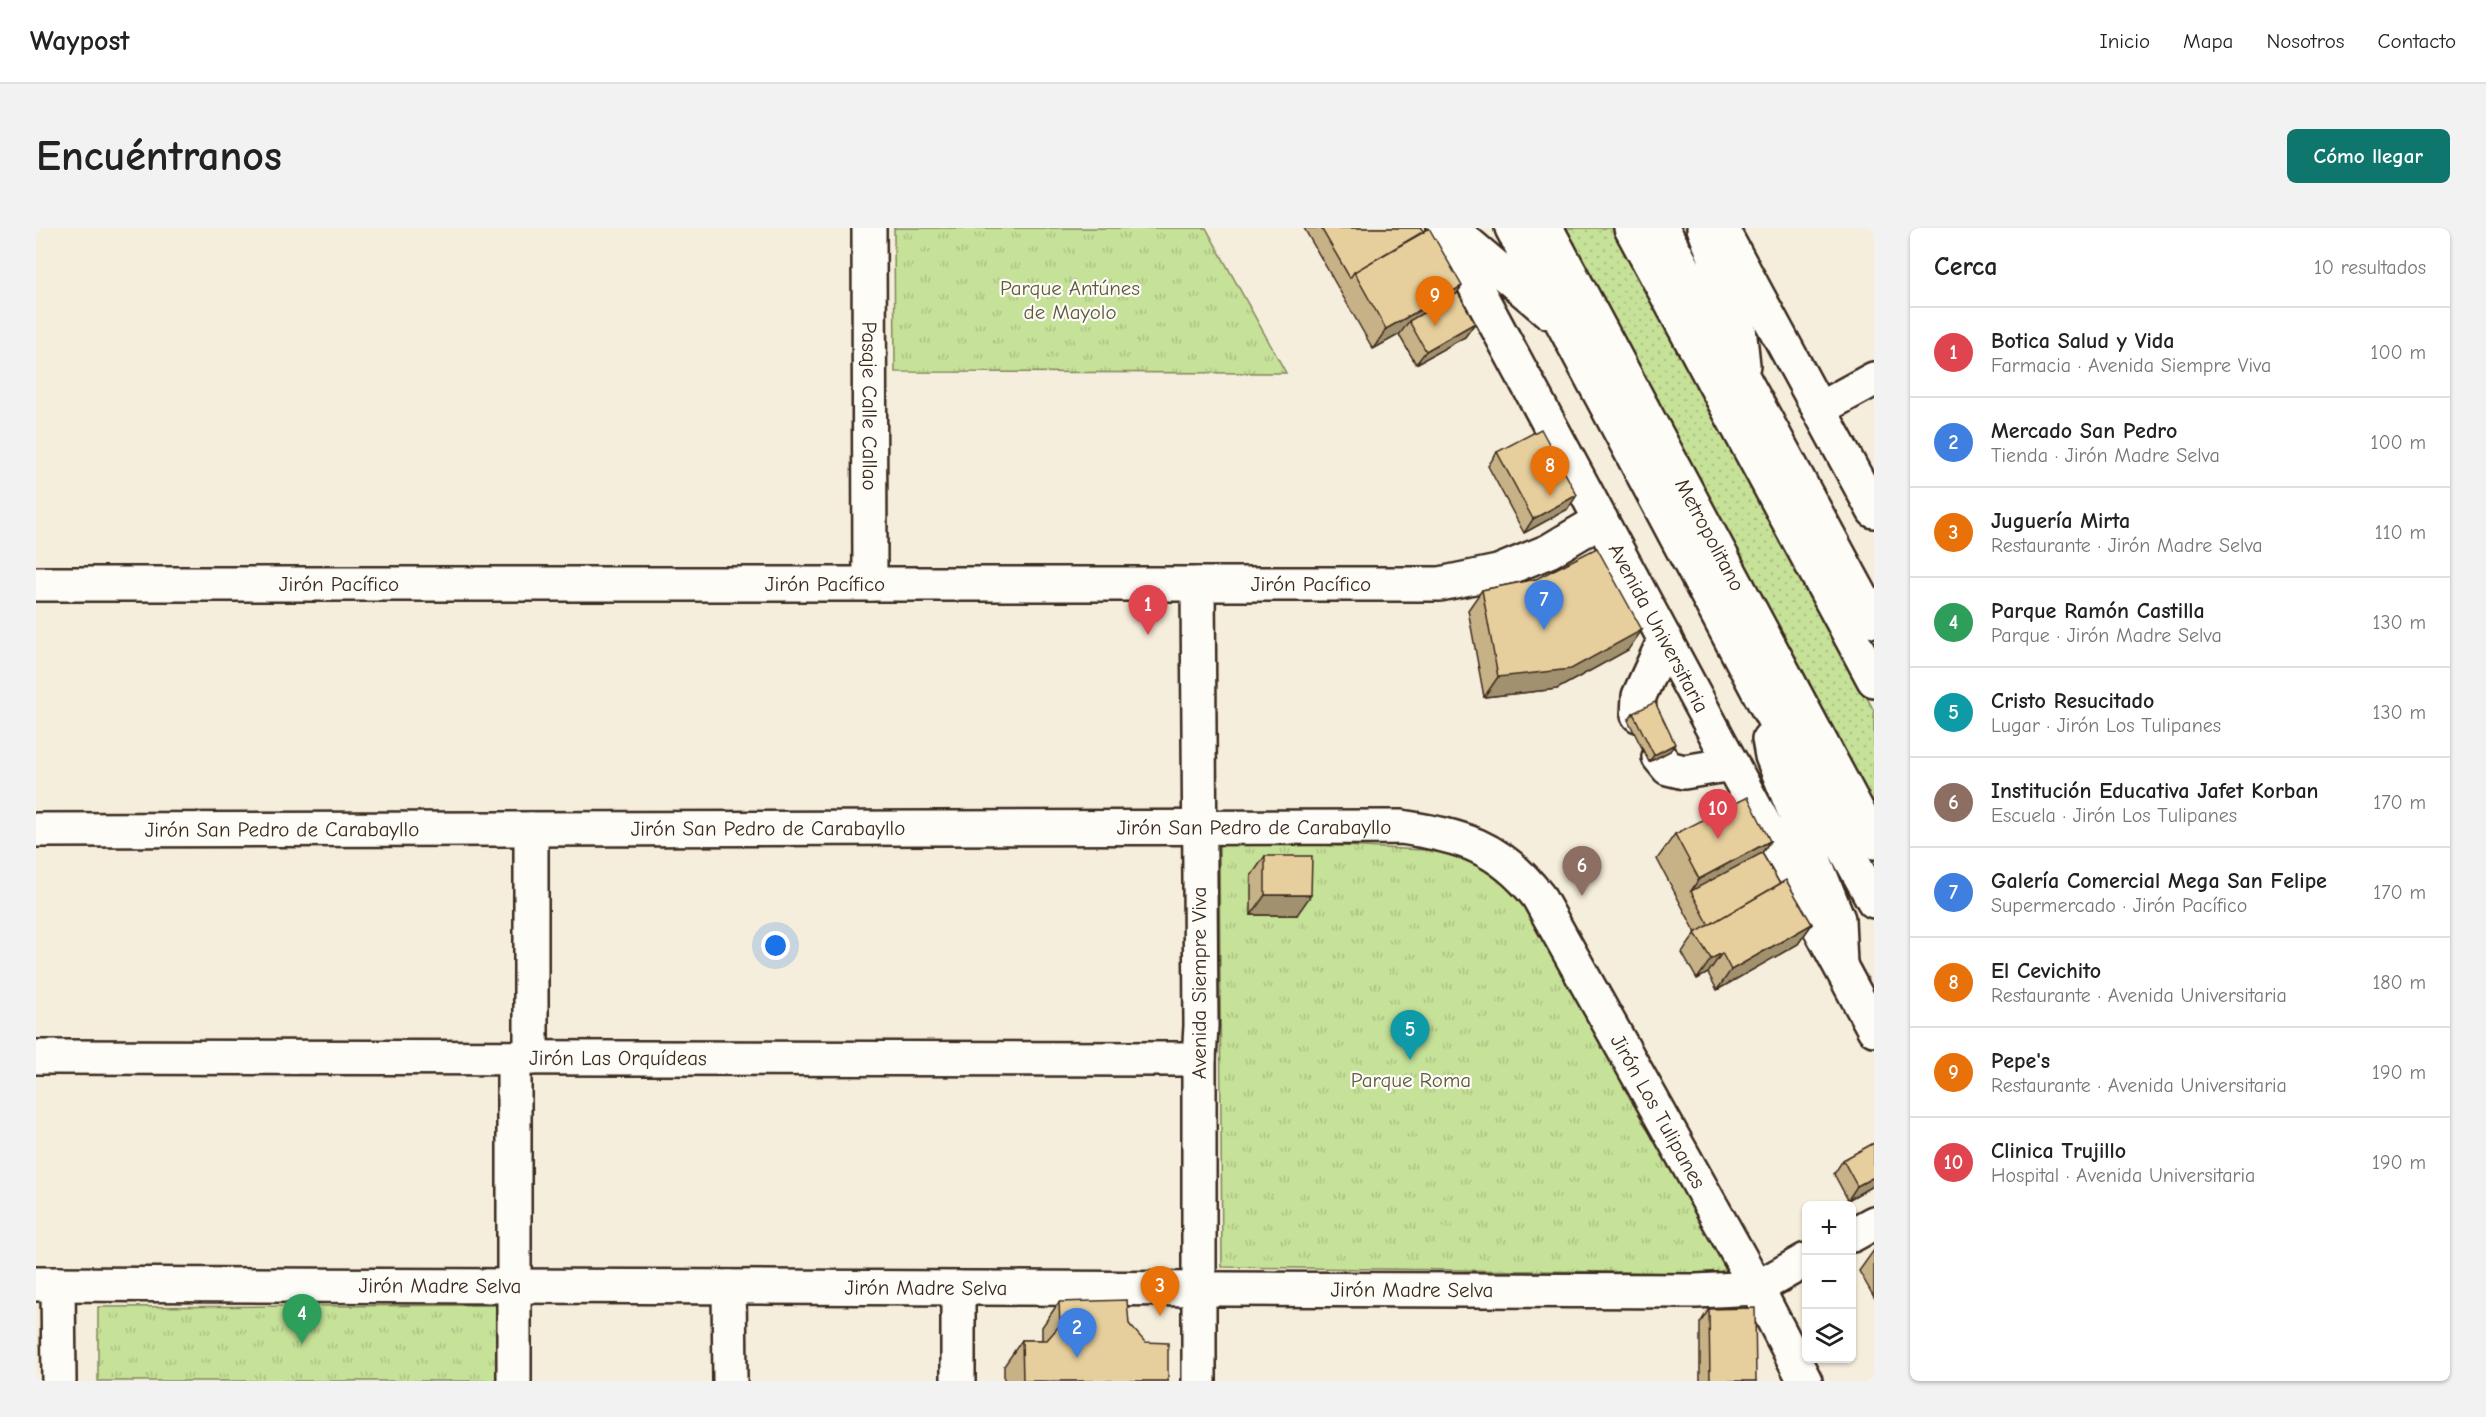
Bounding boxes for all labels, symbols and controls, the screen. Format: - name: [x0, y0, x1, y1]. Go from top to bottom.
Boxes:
- text: Waypost: [30, 25, 130, 57]
- text: Inicio: [2099, 29, 2150, 53]
- text: Mapa: [2183, 29, 2233, 53]
- text: Nosotros: [2266, 29, 2345, 53]
- text: Contacto: [2378, 29, 2456, 53]
- button: Cómo llegar: [2287, 129, 2450, 183]
- text: Encuéntranos: [36, 132, 282, 181]
- text: Cerca: [1934, 252, 1998, 282]
- text: 10 resultados: [2314, 256, 2426, 279]
- park label: Parque Antúnes de Mayolo: [1000, 276, 1140, 324]
- pin: 9: [1416, 276, 1454, 326]
- street label: Pasaje Calle Callao: [857, 321, 882, 491]
- text: Botica Salud y Vida: [1991, 328, 2174, 354]
- text: 1: [1950, 341, 1957, 364]
- text: 100 m: [2371, 341, 2426, 364]
- text: Farmacia · Avenida Siempre Viva: [1991, 354, 2271, 377]
- text: Mercado San Pedro: [1991, 418, 2177, 444]
- text: 2: [1949, 431, 1958, 454]
- text: 100 m: [2371, 431, 2426, 454]
- text: Tienda · Jirón Madre Selva: [1991, 444, 2220, 467]
- pin: 8: [1530, 446, 1570, 496]
- street label: Metropolitano: [1670, 475, 1750, 595]
- text: Juguería Mirta: [1991, 508, 2130, 534]
- text: 3: [1949, 521, 1958, 544]
- text: 110 m: [2375, 521, 2426, 544]
- text: Restaurante · Jirón Madre Selva: [1991, 534, 2263, 557]
- street label: Avenida Universitaria: [1604, 539, 1714, 717]
- street label: Jirón Pacífico: [279, 572, 399, 596]
- street label: Jirón Pacífico: [765, 572, 885, 596]
- street label: Jirón Pacífico: [1251, 572, 1371, 596]
- pin: 7: [1524, 580, 1564, 630]
- pin: 1: [1128, 586, 1168, 635]
- text: Parque Ramón Castilla: [1991, 598, 2205, 624]
- text: 4: [1949, 611, 1958, 634]
- text: 130 m: [2373, 611, 2426, 634]
- text: Parque · Jirón Madre Selva: [1991, 624, 2222, 647]
- text: Cristo Resucitado: [1991, 688, 2154, 714]
- text: 5: [1948, 701, 1959, 724]
- text: 130 m: [2373, 701, 2426, 724]
- text: Lugar · Jirón Los Tulipanes: [1991, 714, 2221, 737]
- text: Institución Educativa Jafet Korban: [1991, 778, 2319, 804]
- pin: 10: [1698, 790, 1738, 839]
- text: 6: [1948, 791, 1959, 814]
- text: 170 m: [2373, 791, 2426, 814]
- text: Escuela · Jirón Los Tulipanes: [1991, 804, 2237, 827]
- street label: Jirón San Pedro de Carabayllo: [1117, 815, 1391, 840]
- street label: Jirón San Pedro de Carabayllo: [631, 816, 905, 841]
- street label: Jirón San Pedro de Carabayllo: [145, 817, 419, 842]
- pin: 6: [1562, 846, 1602, 896]
- text: Galería Comercial Mega San Felipe: [1991, 868, 2327, 894]
- text: 7: [1949, 881, 1958, 904]
- text: 170 m: [2373, 881, 2426, 904]
- street label: Avenida Siempre Viva: [1187, 887, 1211, 1079]
- text: Supermercado · Jirón Pacífico: [1991, 894, 2247, 917]
- your location: [761, 931, 790, 960]
- text: El Cevichito: [1991, 958, 2101, 984]
- text: 8: [1948, 971, 1959, 994]
- text: 180 m: [2372, 971, 2426, 994]
- text: Restaurante · Avenida Universitaria: [1991, 984, 2287, 1007]
- pin: 5: [1390, 1010, 1430, 1060]
- street label: Jirón Los Tulipanes: [1606, 1030, 1711, 1193]
- street label: Jirón Las Orquídeas: [529, 1046, 707, 1070]
- text: Pepe's: [1991, 1048, 2050, 1074]
- text: 9: [1948, 1061, 1959, 1084]
- text: 190 m: [2372, 1061, 2426, 1084]
- park label: Parque Roma: [1351, 1068, 1471, 1092]
- text: Restaurante · Avenida Universitaria: [1991, 1074, 2287, 1097]
- text: Clinica Trujillo: [1991, 1138, 2126, 1164]
- text: 10: [1944, 1151, 1963, 1174]
- text: 190 m: [2372, 1151, 2426, 1174]
- text: Hospital · Avenida Universitaria: [1991, 1164, 2255, 1187]
- map controls: [1802, 1201, 1856, 1363]
- button: +: [1802, 1201, 1856, 1255]
- button: −: [1802, 1255, 1856, 1309]
- pin: 3: [1140, 1266, 1180, 1316]
- street label: Jirón Madre Selva: [359, 1273, 521, 1298]
- street label: Jirón Madre Selva: [844, 1275, 1007, 1300]
- street label: Jirón Madre Selva: [1330, 1277, 1493, 1302]
- pin: 4: [282, 1294, 322, 1344]
- pin: 2: [1058, 1308, 1096, 1358]
- button: layers: [1802, 1309, 1856, 1363]

